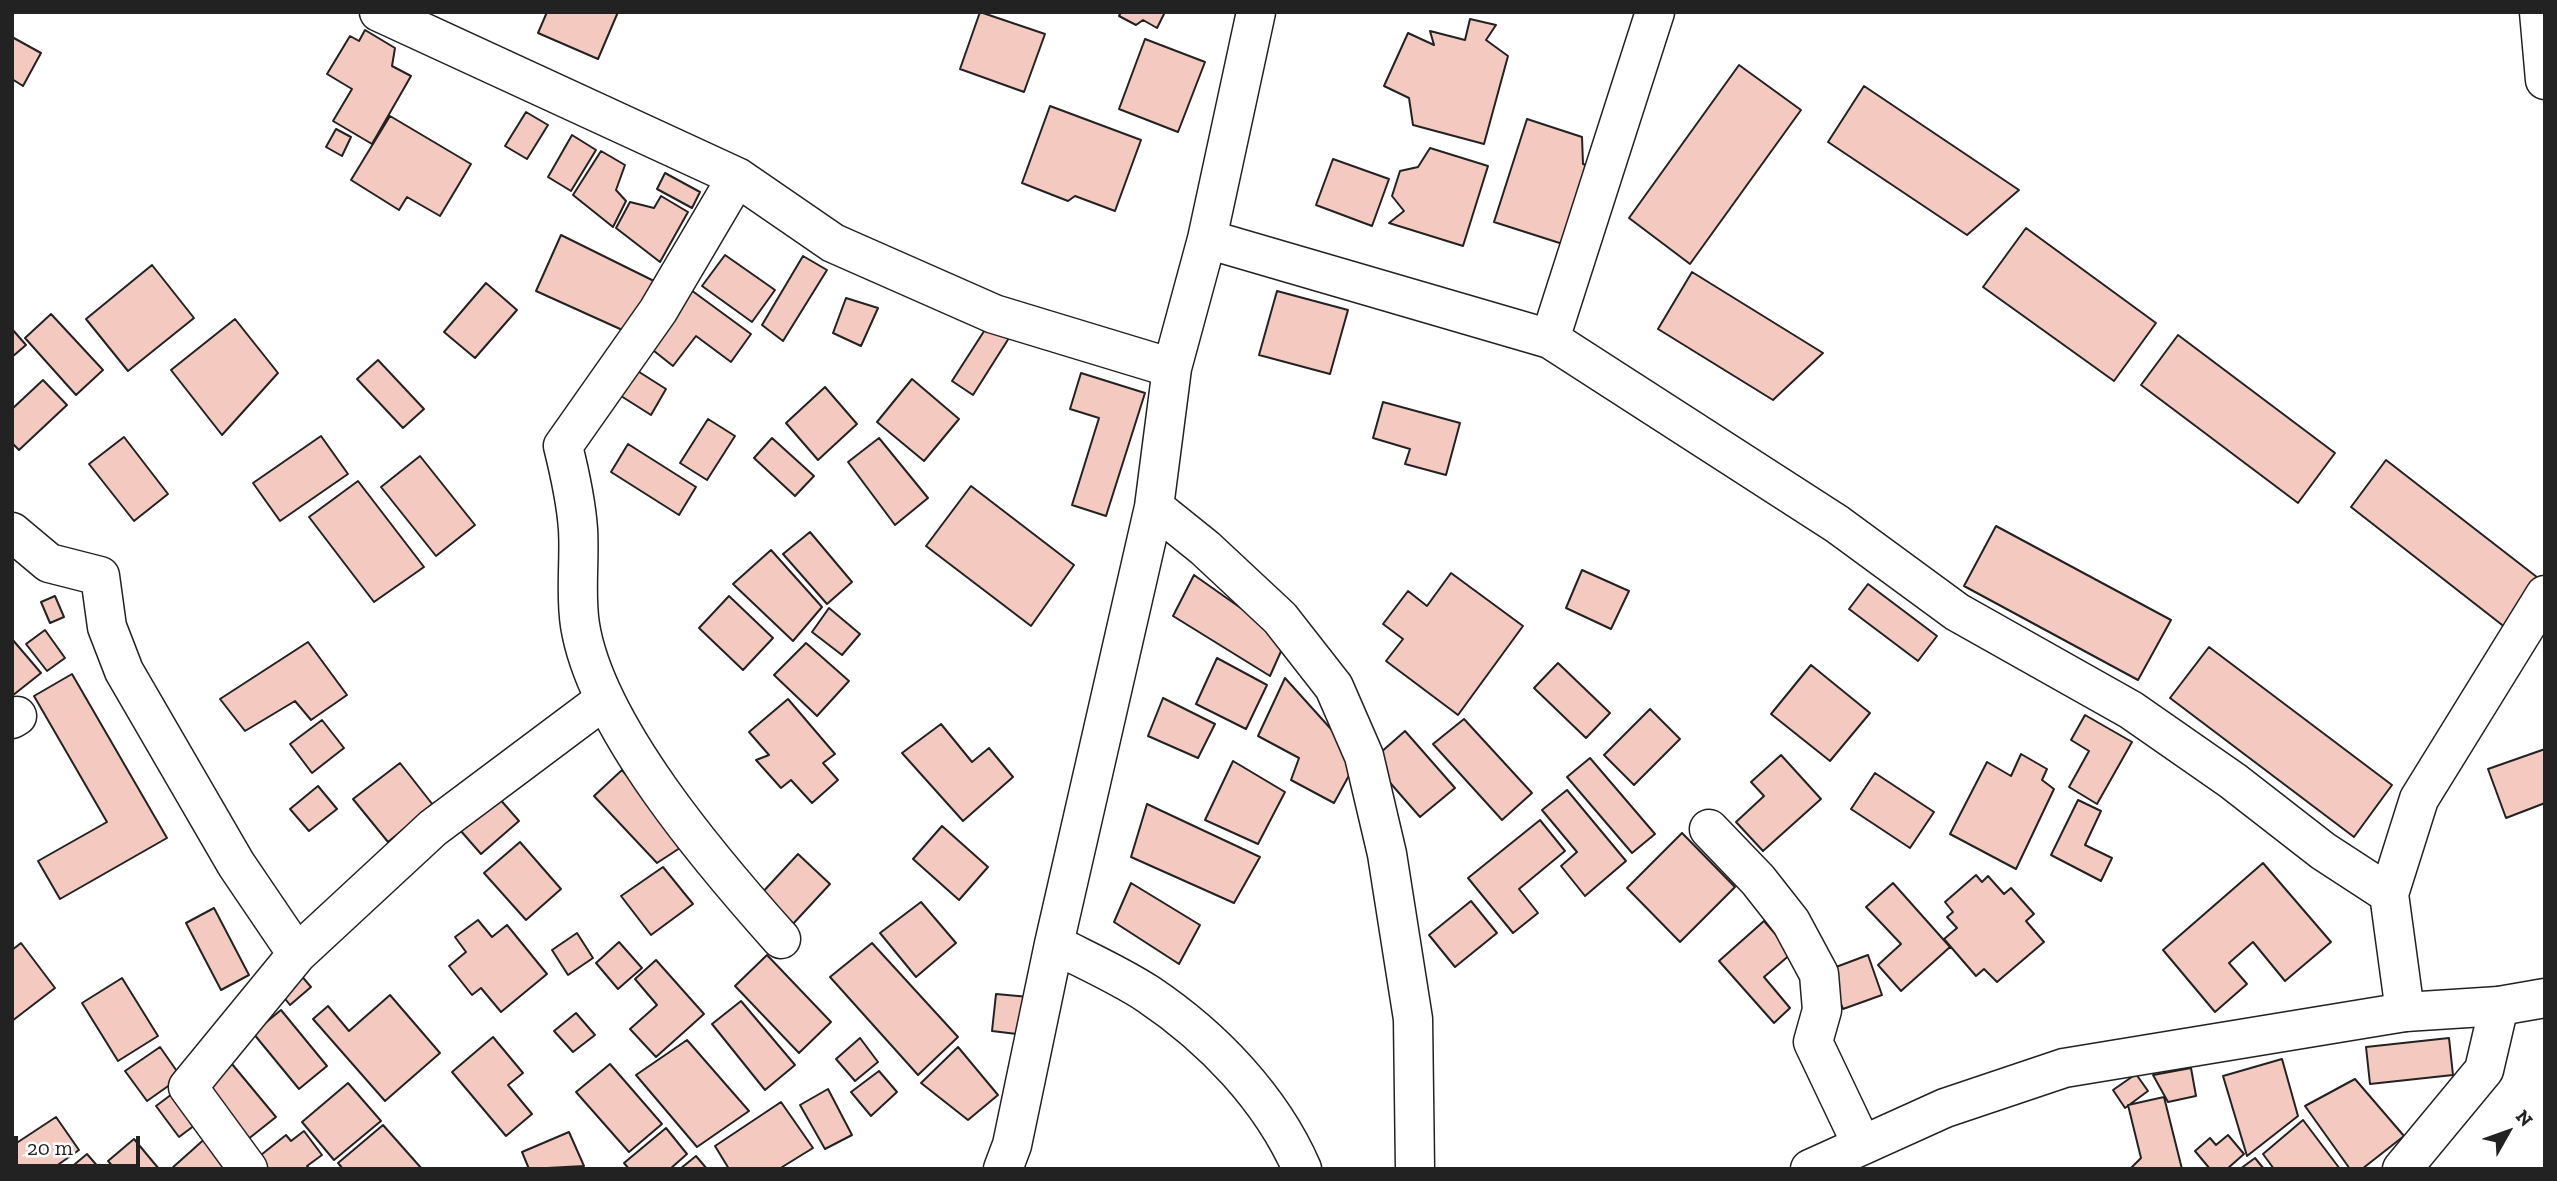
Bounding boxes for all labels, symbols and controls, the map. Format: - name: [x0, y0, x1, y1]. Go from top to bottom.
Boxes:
- north arrow: [2473, 1097, 2543, 1167]
- text: N: [2511, 1105, 2538, 1131]
- scale bar: [18, 1122, 144, 1166]
- text: 20 m: [27, 1135, 73, 1160]

